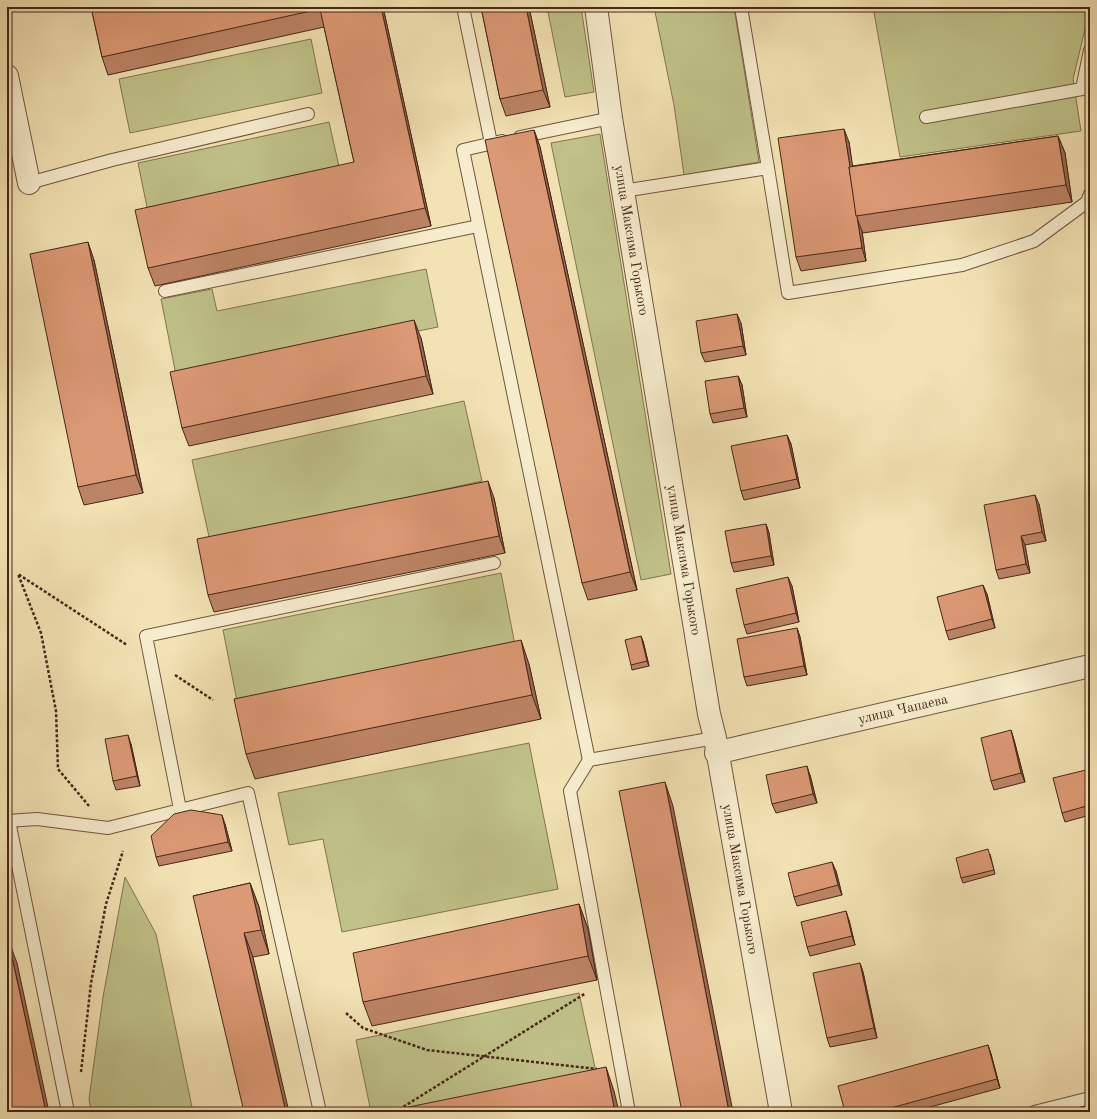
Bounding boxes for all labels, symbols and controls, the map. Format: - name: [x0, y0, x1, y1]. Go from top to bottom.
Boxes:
- street label: улица Максима Горького: [612, 164, 650, 317]
- street label: улица Максима Горького: [664, 484, 703, 636]
- street label: улица Чапаева: [857, 692, 949, 727]
- street label: улица Максима Горького: [720, 803, 760, 955]

